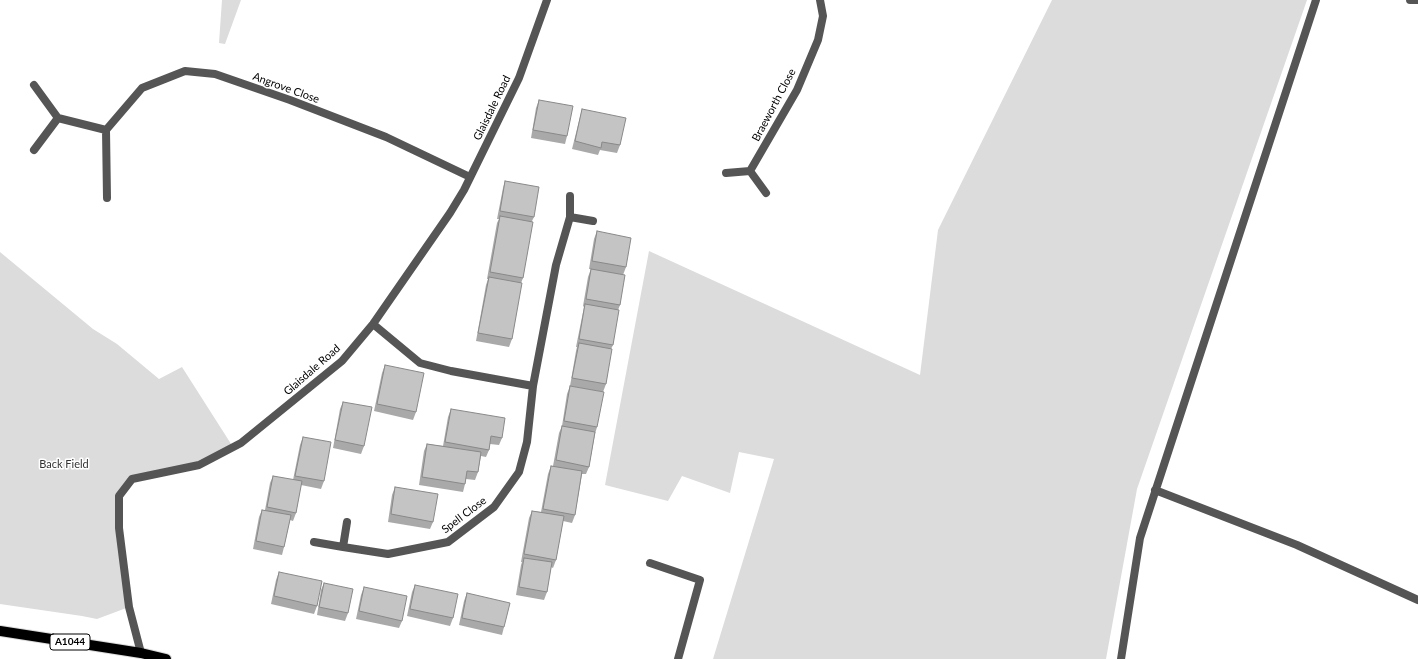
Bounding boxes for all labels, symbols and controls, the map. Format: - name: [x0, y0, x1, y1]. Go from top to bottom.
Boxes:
- street label: Braeworth Close: [749, 66, 799, 144]
- street label: Angrove Close: [251, 70, 321, 106]
- street label: Glaisdale Road: [471, 73, 513, 143]
- street label: Glaisdale Road: [281, 342, 343, 398]
- park label: Back Field: [39, 457, 89, 471]
- street label: Spell Close: [439, 494, 489, 536]
- road number: A1044: [50, 634, 90, 650]

